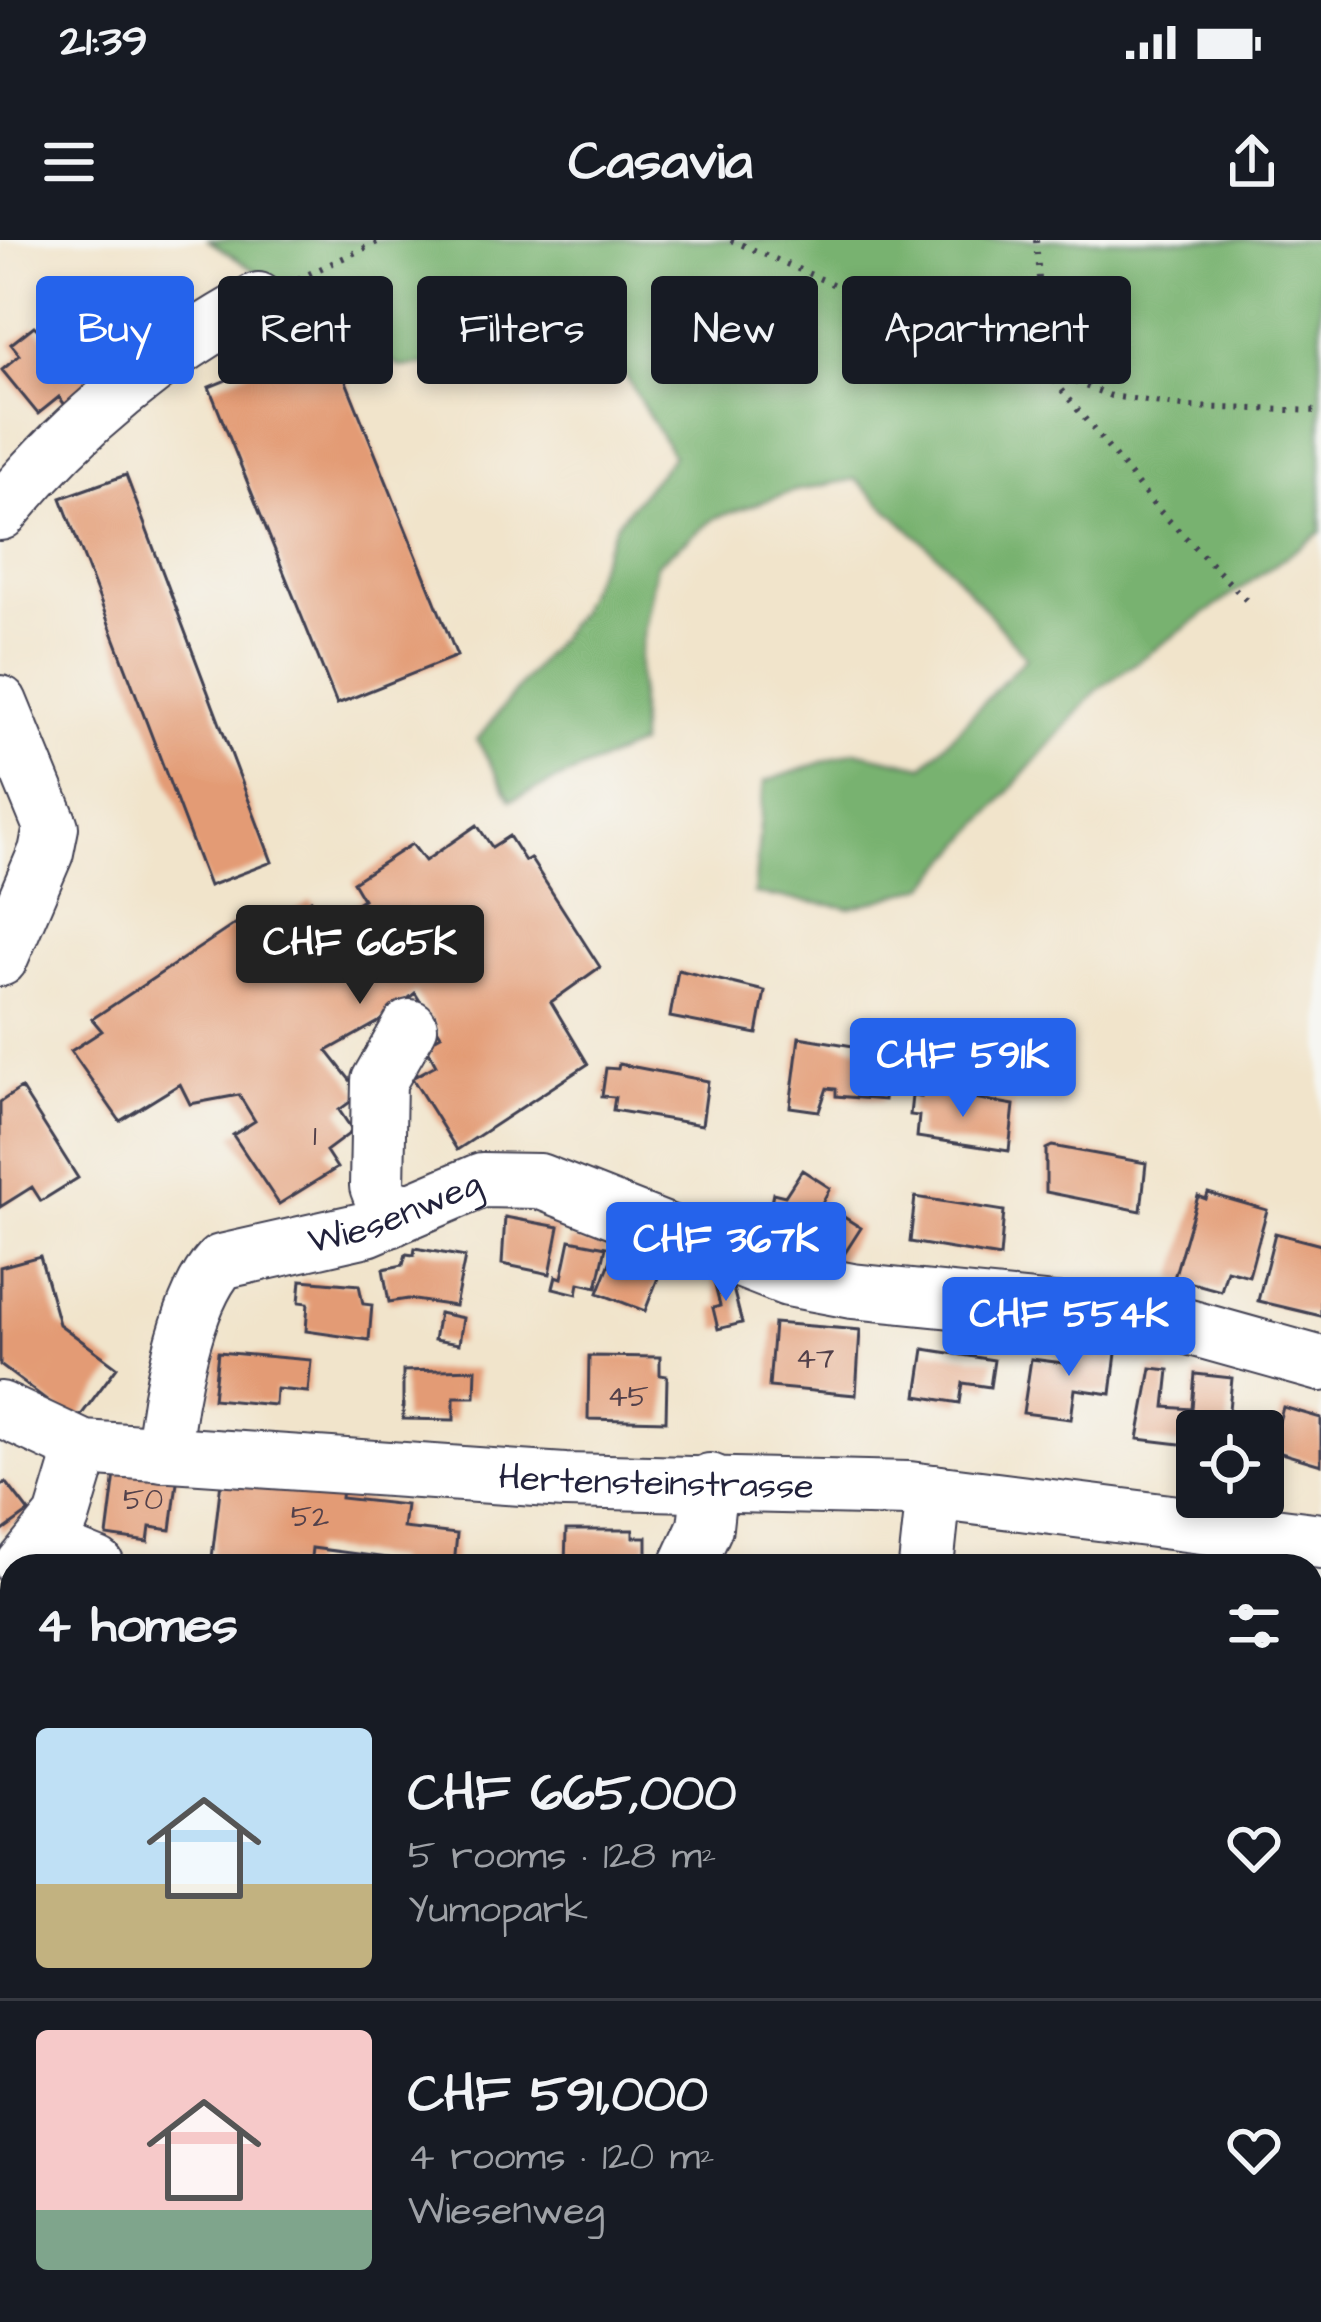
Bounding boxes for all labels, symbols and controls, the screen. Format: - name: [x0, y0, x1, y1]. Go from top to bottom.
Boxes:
- text: 21:39: [60, 11, 148, 73]
- text: Casavia: [569, 125, 752, 200]
- icon: menu: [36, 129, 102, 195]
- icon: share: [1219, 129, 1285, 195]
- chip: Buy: [36, 276, 194, 384]
- chip: Rent: [218, 276, 393, 384]
- chip: Filters: [417, 276, 627, 384]
- chip: New: [651, 276, 818, 384]
- chip: Apartment: [842, 276, 1131, 384]
- pin: CHF 665K: [236, 905, 484, 1007]
- text: CHF 665K: [263, 917, 457, 971]
- pin: CHF 591K: [839, 1018, 1087, 1120]
- text: CHF 591K: [877, 1030, 1049, 1084]
- house number: 1: [313, 1115, 317, 1157]
- street label: Wiesenweg: [303, 1158, 490, 1267]
- pin: CHF 367K: [602, 1202, 850, 1304]
- text: CHF 367K: [633, 1214, 819, 1268]
- pin: CHF 554K: [945, 1277, 1193, 1379]
- text: CHF 554K: [969, 1289, 1169, 1343]
- house number: 47: [796, 1338, 834, 1380]
- house number: 45: [607, 1376, 649, 1418]
- map controls: [1176, 1410, 1284, 1518]
- button: locate: [1176, 1410, 1284, 1518]
- street label: Hertensteinstrasse: [497, 1451, 814, 1512]
- house number: 50: [123, 1479, 163, 1521]
- house number: 52: [291, 1496, 329, 1538]
- text: 4 homes: [36, 1591, 238, 1662]
- icon: filters: [1221, 1593, 1287, 1659]
- text: CHF 665,000: [408, 1759, 736, 1830]
- icon: home: [132, 1776, 276, 1920]
- icon: heart: [1221, 1815, 1287, 1881]
- text: 5 rooms · 128 m²: [408, 1830, 716, 1884]
- text: Yumopark: [408, 1884, 588, 1938]
- text: CHF 591,000: [408, 2060, 708, 2131]
- icon: home: [132, 2078, 276, 2222]
- icon: heart: [1221, 2117, 1287, 2183]
- text: 4 rooms · 120 m²: [408, 2131, 715, 2185]
- text: Wiesenweg: [408, 2185, 605, 2239]

